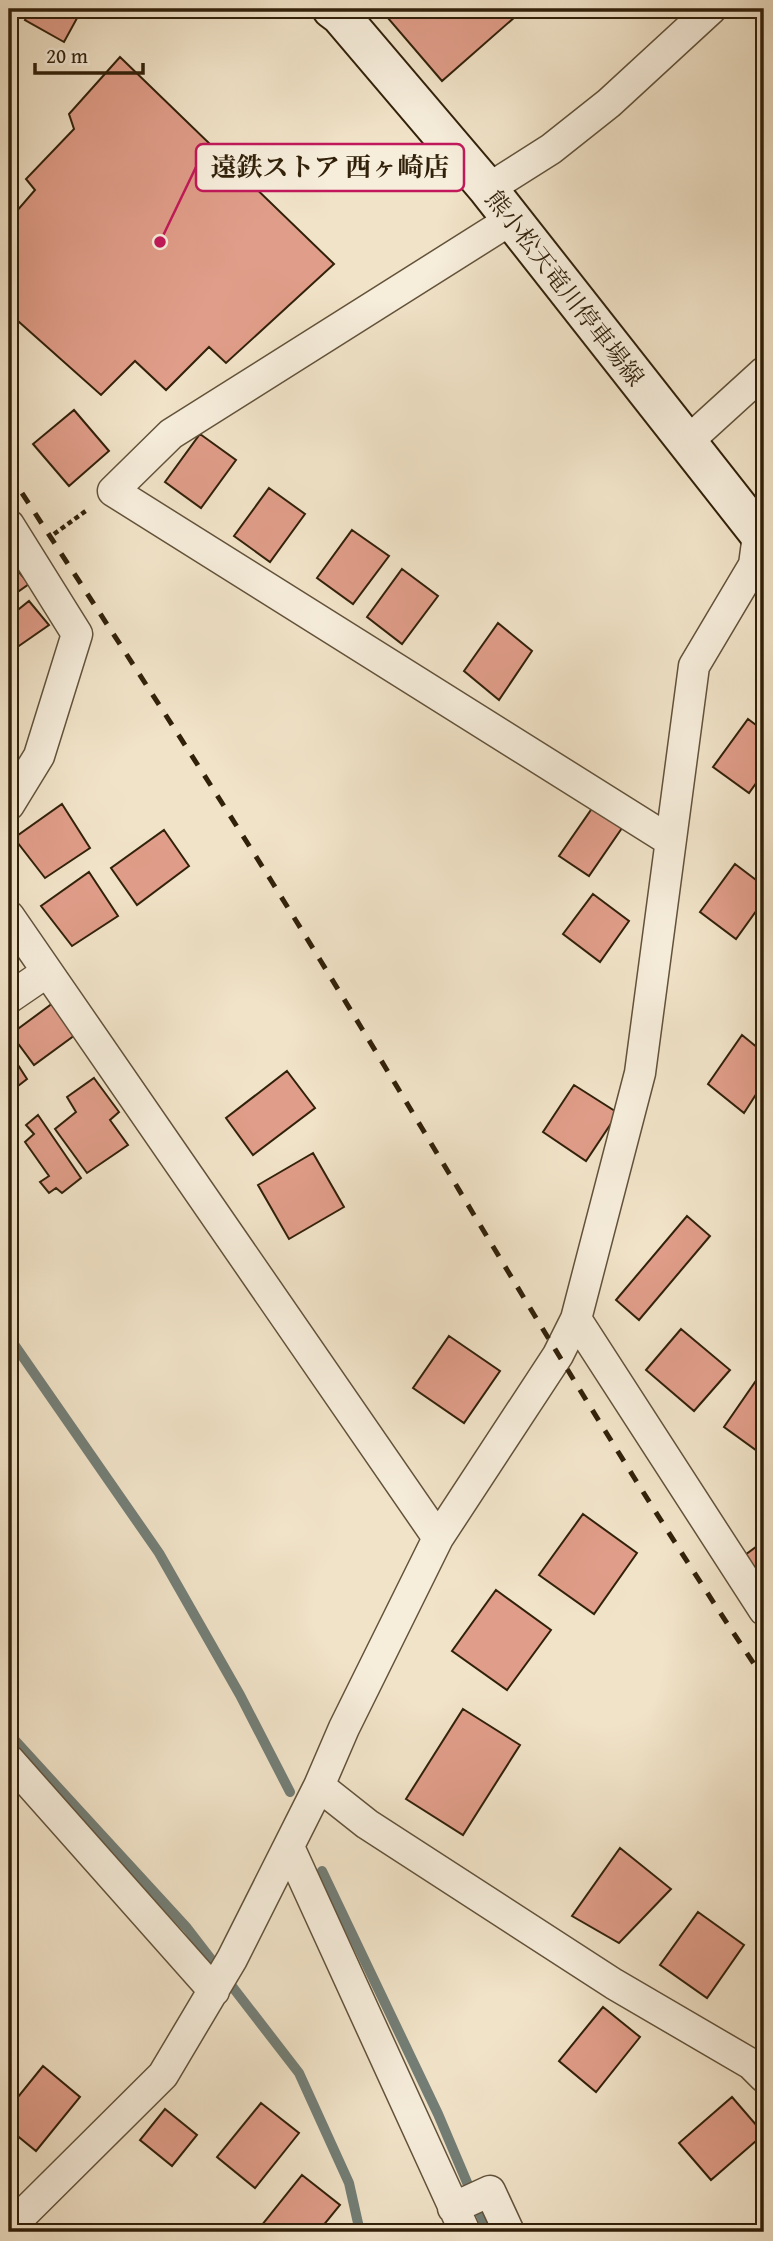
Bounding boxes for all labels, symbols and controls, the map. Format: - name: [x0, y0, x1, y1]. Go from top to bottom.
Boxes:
- scale bar: [35, 32, 144, 76]
- text: 20 m: [46, 40, 88, 71]
- callout: 遠鉄ストア 西ヶ崎店: [196, 144, 464, 191]
- text: 遠鉄ストア 西ヶ崎店: [211, 147, 449, 186]
- street label: 熊小松天竜川停車場線: [477, 183, 653, 393]

